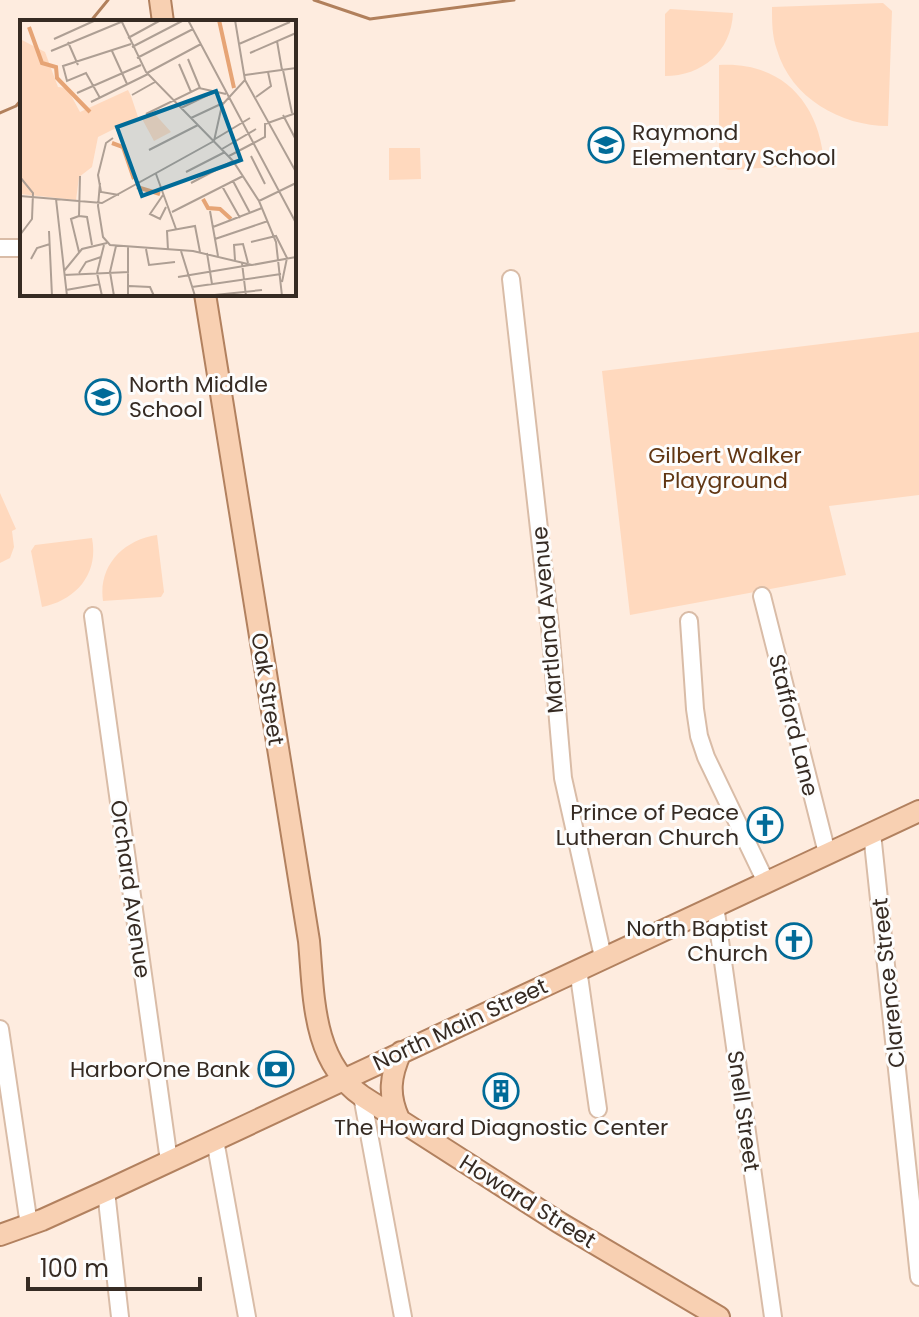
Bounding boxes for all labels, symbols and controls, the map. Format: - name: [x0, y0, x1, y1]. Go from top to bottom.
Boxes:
- inset map: [20, 20, 296, 296]
- place label: Raymond Elementary School: [632, 117, 836, 173]
- school or university icon: Raymond Elementary School: [587, 126, 625, 164]
- place label: North Middle School: [129, 369, 268, 425]
- school or university icon: North Middle School: [84, 378, 122, 416]
- park label: Gilbert Walker Playground: [648, 440, 802, 496]
- street label: Martland Avenue: [524, 525, 571, 715]
- street label: Oak Street: [243, 630, 292, 748]
- street label: Stafford Lane: [761, 651, 826, 799]
- place label: Prince of Peace Lutheran Church: [556, 797, 739, 853]
- street label: Orchard Avenue: [103, 798, 158, 980]
- church icon: Prince of Peace Lutheran Church: [746, 806, 784, 844]
- street label: Clarence Street: [864, 897, 913, 1069]
- place label: North Baptist Church: [626, 913, 768, 969]
- church icon: North Baptist Church: [775, 922, 813, 960]
- street label: North Main Street: [368, 970, 553, 1079]
- street label: Snell Street: [720, 1049, 767, 1174]
- bank icon: HarborOne Bank: [257, 1050, 295, 1088]
- place label: HarborOne Bank: [70, 1054, 251, 1085]
- building icon: The Howard Diagnostic Center: [482, 1072, 520, 1110]
- place label: The Howard Diagnostic Center: [334, 1112, 668, 1143]
- street label: Howard Street: [454, 1147, 602, 1256]
- scale bar: [28, 1241, 200, 1291]
- text: 100 m: [40, 1252, 109, 1285]

